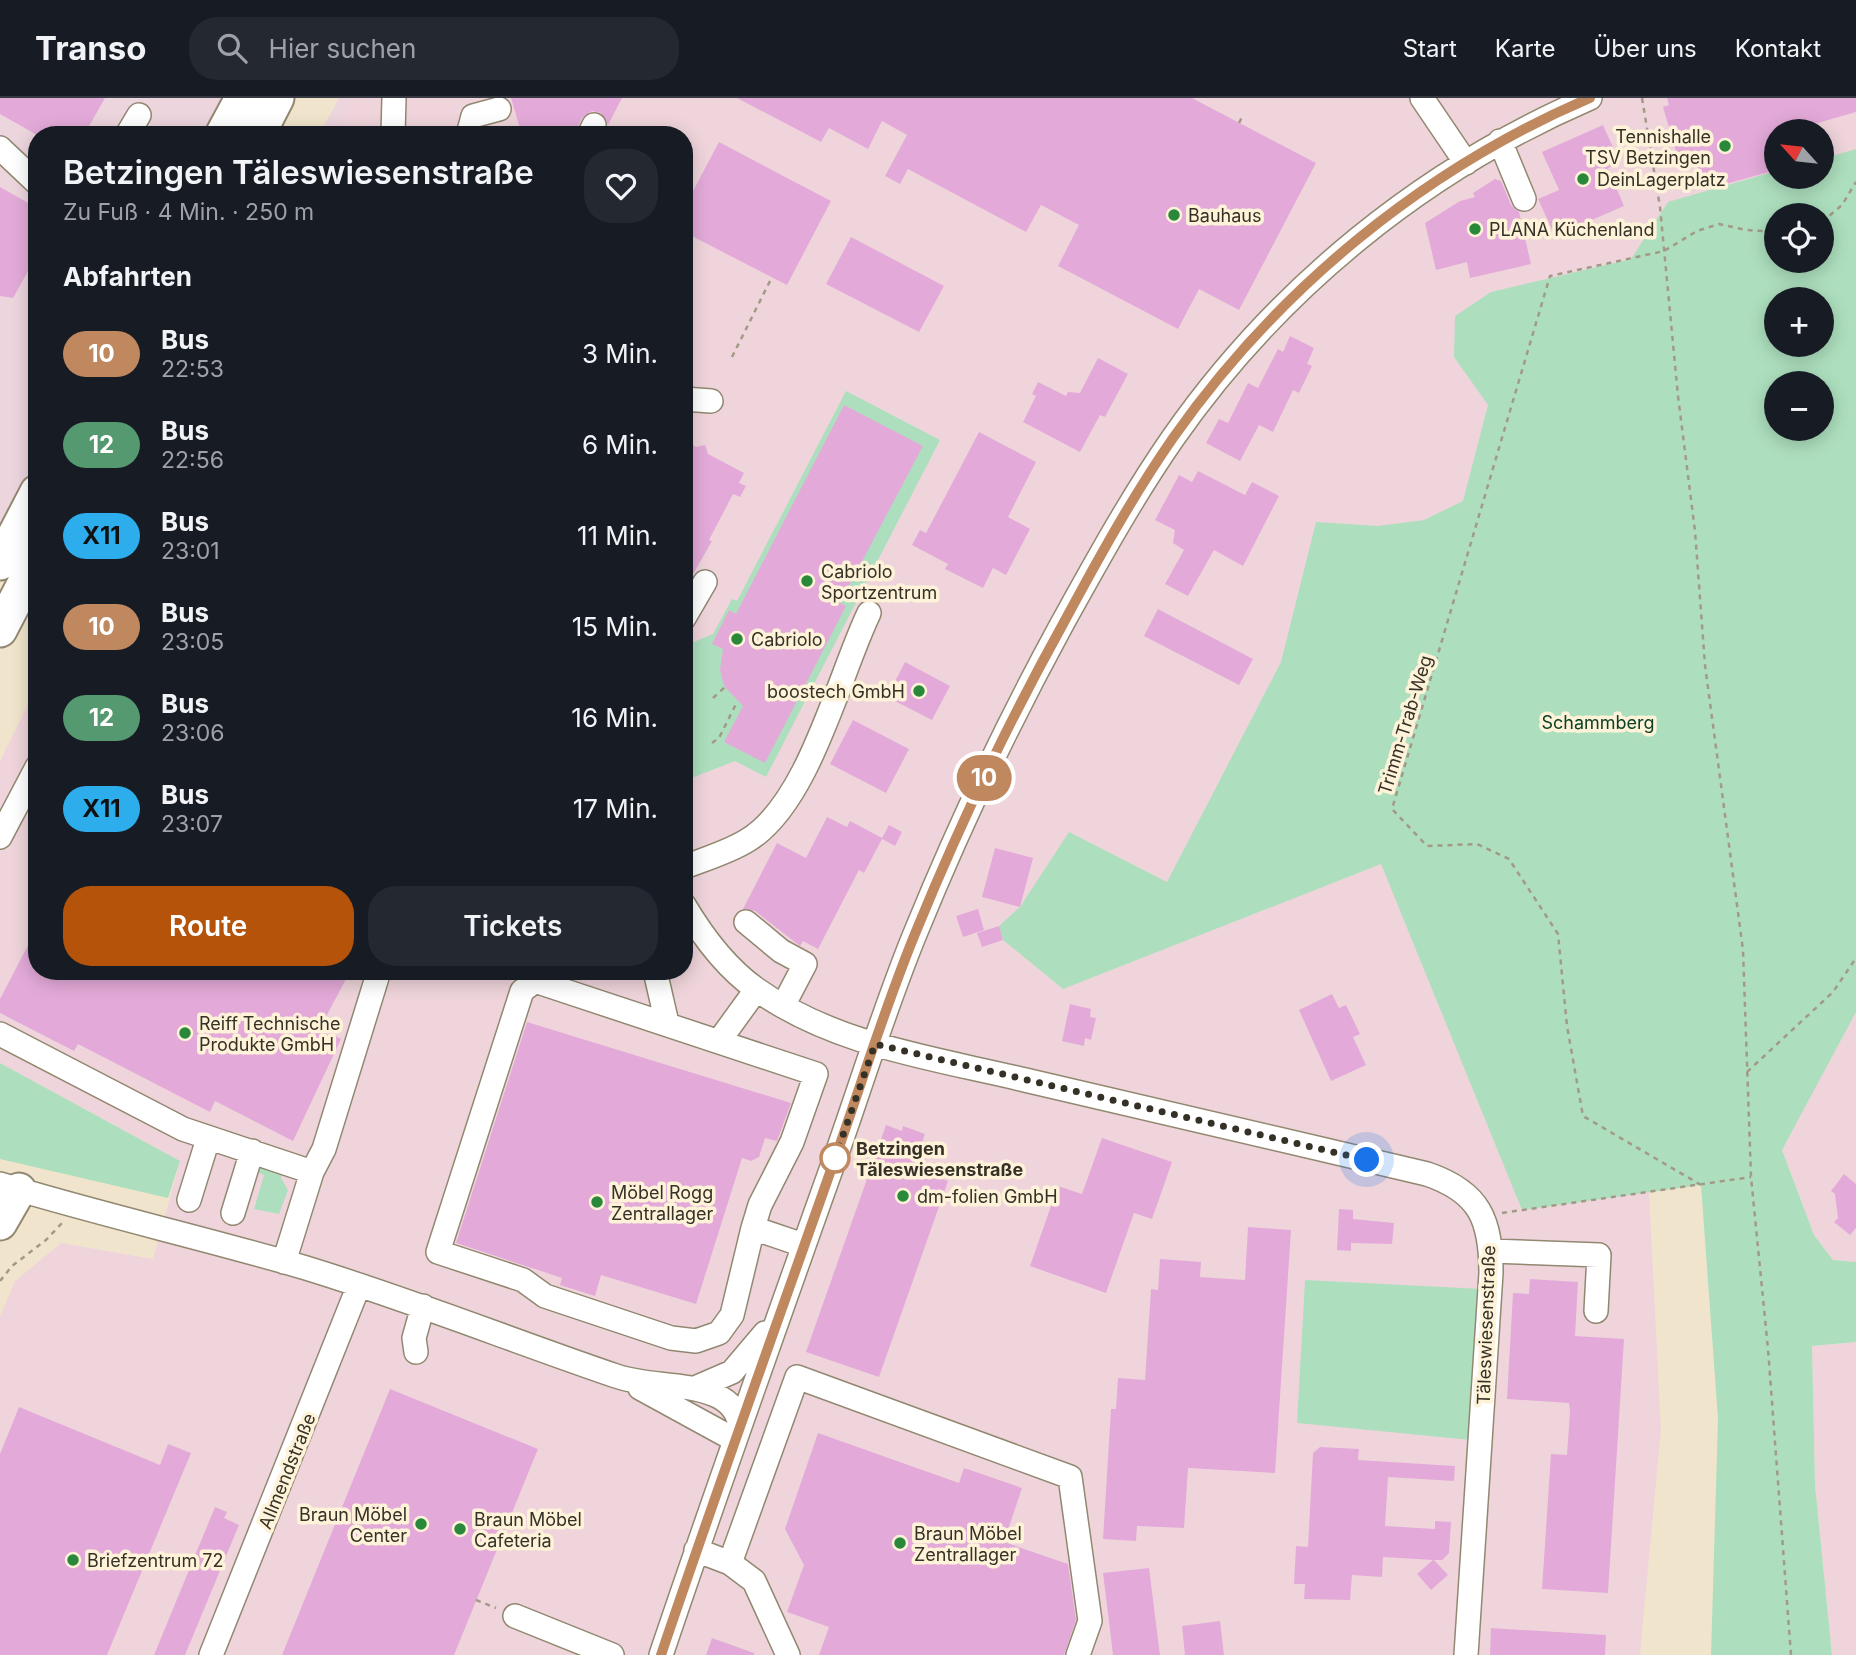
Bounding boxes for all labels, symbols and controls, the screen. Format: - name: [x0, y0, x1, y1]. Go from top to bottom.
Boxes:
- search box: [189, 17, 679, 80]
- text: Transo: [35, 28, 147, 68]
- icon: search: [213, 29, 251, 67]
- text: Hier suchen: [269, 33, 416, 64]
- text: Start: [1403, 34, 1457, 63]
- text: Karte: [1495, 34, 1555, 63]
- text: Über uns: [1593, 34, 1697, 63]
- text: Kontakt: [1735, 34, 1821, 63]
- north arrow: [1764, 119, 1834, 189]
- map controls: [1764, 119, 1834, 441]
- place label: Tennishalle TSV Betzingen: [1585, 126, 1711, 168]
- marker: Tennishalle TSV Betzingen: [1717, 138, 1733, 154]
- button: heart: [584, 149, 658, 223]
- text: Betzingen Täleswiesenstraße: [63, 152, 534, 192]
- place label: DeinLagerplatz: [1597, 169, 1726, 190]
- marker: DeinLagerplatz: [1575, 171, 1591, 187]
- text: Zu Fuß · 4 Min. · 250 m: [63, 198, 314, 226]
- button: locate: [1764, 203, 1834, 273]
- place label: Bauhaus: [1188, 205, 1261, 226]
- marker: Bauhaus: [1166, 207, 1182, 223]
- place label: PLANA Küchenland: [1489, 219, 1654, 240]
- marker: PLANA Küchenland: [1467, 221, 1483, 237]
- text: Abfahrten: [63, 261, 192, 292]
- button: +: [1764, 287, 1834, 357]
- text: Bus: [161, 324, 209, 355]
- text: 3 Min.: [582, 338, 658, 369]
- text: 10: [88, 339, 115, 368]
- text: 22:53: [161, 355, 224, 383]
- button: −: [1764, 371, 1834, 441]
- text: Bus: [161, 415, 209, 446]
- text: 6 Min.: [582, 429, 658, 460]
- text: 12: [89, 430, 114, 459]
- text: 22:56: [161, 446, 224, 474]
- text: Bus: [161, 506, 209, 537]
- text: 11 Min.: [577, 520, 658, 551]
- text: X11: [82, 521, 121, 550]
- text: 23:01: [161, 537, 220, 565]
- place label: Cabriolo Sportzentrum: [821, 561, 937, 603]
- marker: Cabriolo Sportzentrum: [799, 573, 815, 589]
- text: Bus: [161, 597, 209, 628]
- text: 15 Min.: [572, 611, 658, 642]
- text: 10: [88, 612, 115, 641]
- text: 23:05: [161, 628, 224, 656]
- place label: Cabriolo: [751, 629, 823, 650]
- marker: Cabriolo: [729, 631, 745, 647]
- street label: Trimm-Trab-Weg: [1374, 653, 1436, 797]
- place label: boostech GmbH: [767, 681, 905, 702]
- marker: boostech GmbH: [911, 683, 927, 699]
- text: Bus: [161, 688, 209, 719]
- text: 16 Min.: [571, 702, 658, 733]
- text: 12: [89, 703, 114, 732]
- park label: Schammberg: [1541, 712, 1655, 733]
- text: 23:06: [161, 719, 225, 747]
- line badge: 10: [953, 755, 1016, 801]
- text: 10: [971, 763, 997, 792]
- text: Bus: [161, 779, 209, 810]
- text: 17 Min.: [573, 793, 658, 824]
- text: X11: [82, 794, 121, 823]
- text: 23:07: [161, 810, 223, 838]
- button: Route: [63, 886, 354, 966]
- button: Tickets: [368, 886, 658, 966]
- place label: Reiff Technische Produkte GmbH: [199, 1013, 340, 1055]
- marker: Reiff Technische Produkte GmbH: [177, 1025, 193, 1041]
- place label: Betzingen Täleswiesenstraße: [856, 1138, 1023, 1180]
- your location: [1349, 1142, 1384, 1177]
- marker: Betzingen Täleswiesenstraße: [820, 1143, 850, 1173]
- place label: Möbel Rogg Zentrallager: [611, 1182, 714, 1224]
- place label: dm-folien GmbH: [917, 1186, 1058, 1207]
- marker: dm-folien GmbH: [895, 1188, 911, 1204]
- marker: Möbel Rogg Zentrallager: [589, 1194, 605, 1210]
- street label: Täleswiesenstraße: [1473, 1245, 1499, 1405]
- street label: Allmendstraße: [254, 1410, 320, 1532]
- place label: Braun Möbel Center: [299, 1504, 407, 1546]
- place label: Braun Möbel Cafeteria: [474, 1509, 582, 1551]
- marker: Braun Möbel Center: [413, 1516, 429, 1532]
- marker: Braun Möbel Cafeteria: [452, 1521, 468, 1537]
- place label: Braun Möbel Zentrallager: [914, 1523, 1022, 1565]
- marker: Braun Möbel Zentrallager: [892, 1535, 908, 1551]
- place label: Briefzentrum 72: [87, 1550, 223, 1571]
- marker: Briefzentrum 72: [65, 1552, 81, 1568]

